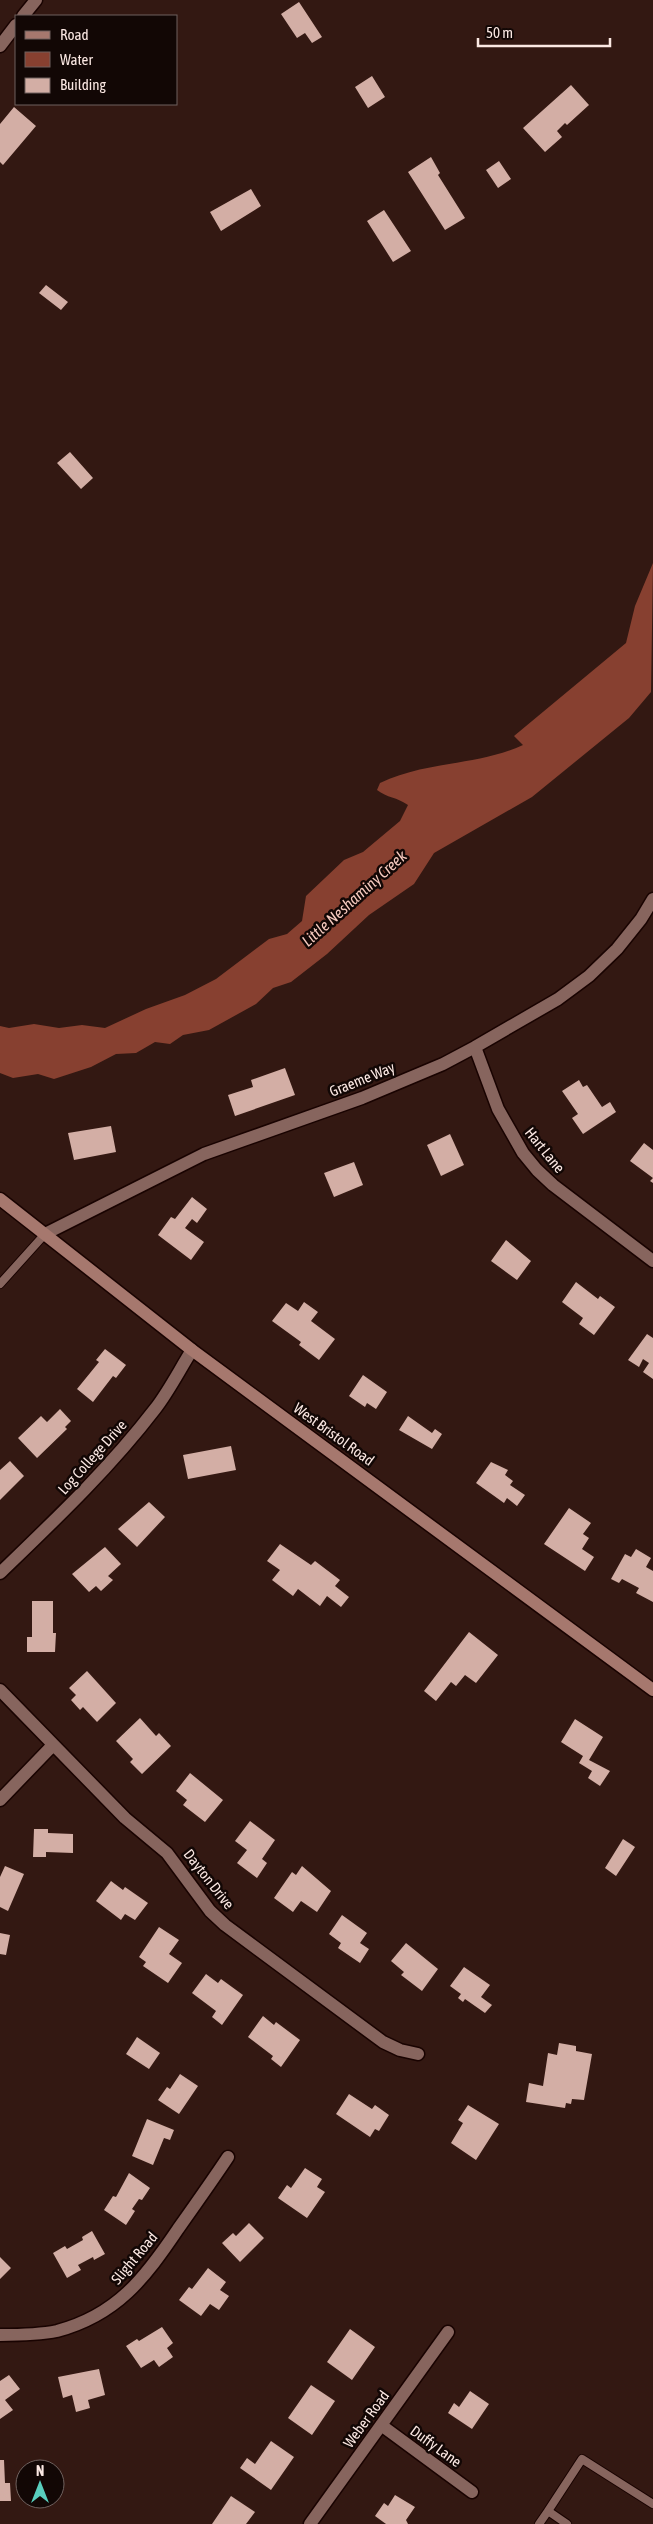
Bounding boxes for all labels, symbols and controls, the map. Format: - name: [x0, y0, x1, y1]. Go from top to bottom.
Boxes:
- legend: [15, 15, 178, 105]
- scale bar: [478, 15, 610, 47]
- text: 50 m: [486, 24, 513, 41]
- text: Road: [60, 26, 89, 43]
- text: Water: [60, 51, 93, 68]
- text: Building: [60, 76, 106, 93]
- water label: Little Neshaminy Creek: [298, 846, 411, 950]
- street label: Graeme Way: [327, 1058, 397, 1100]
- street label: Hart Lane: [522, 1124, 568, 1176]
- street label: West Bristol Road: [291, 1399, 377, 1469]
- street label: Log College Drive: [54, 1416, 130, 1498]
- street label: Dayton Drive: [180, 1846, 238, 1912]
- street label: Slight Road: [107, 2229, 161, 2287]
- street label: Weber Road: [340, 2387, 392, 2451]
- street label: Duffy Lane: [407, 2422, 465, 2470]
- north arrow: [15, 2459, 65, 2509]
- text: N: [36, 2463, 44, 2479]

